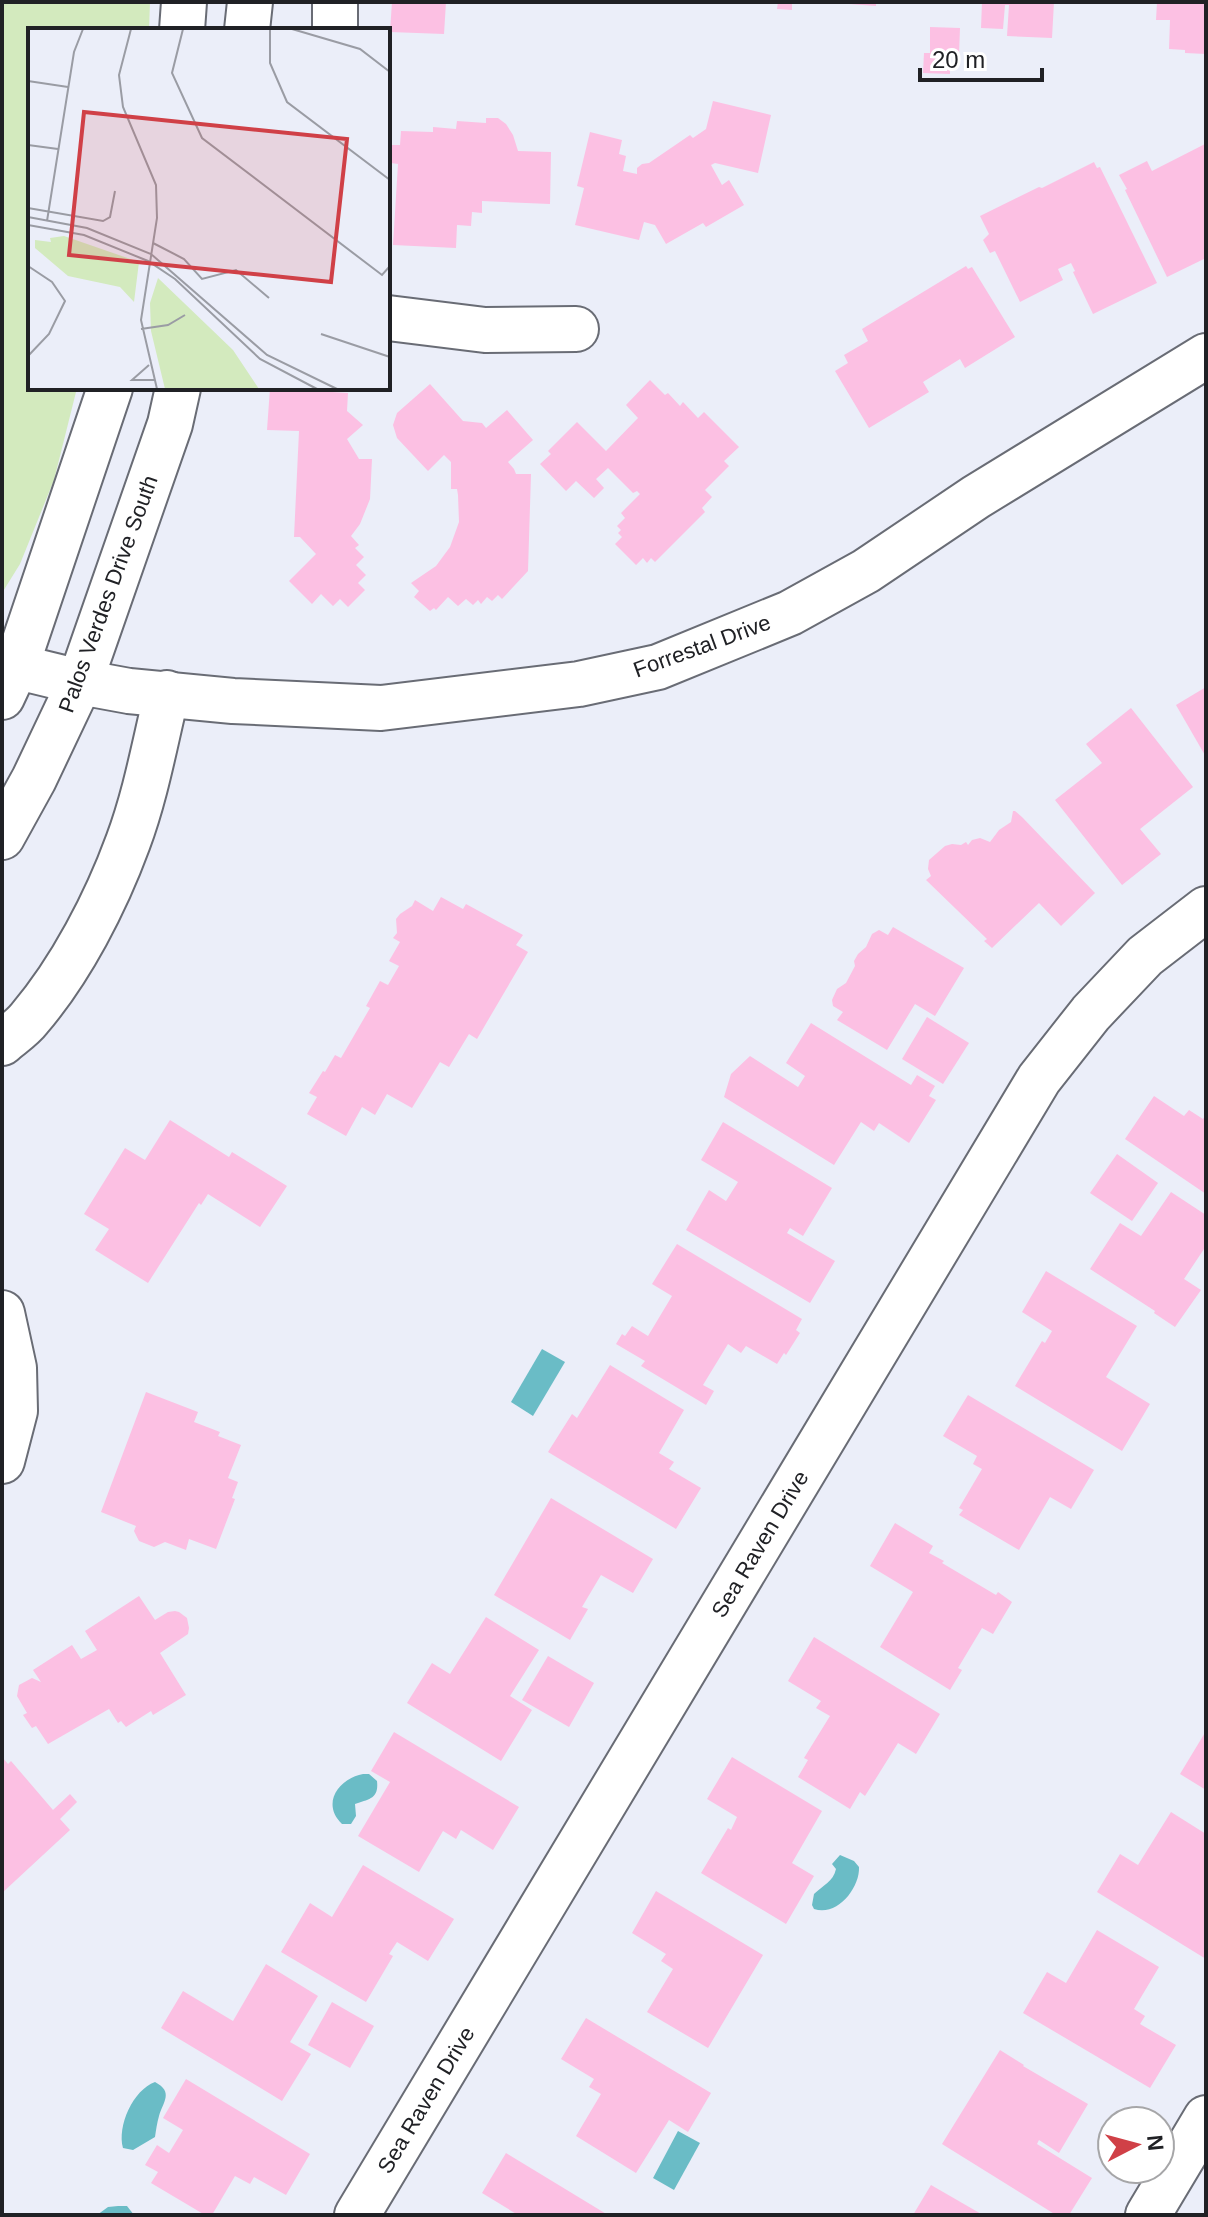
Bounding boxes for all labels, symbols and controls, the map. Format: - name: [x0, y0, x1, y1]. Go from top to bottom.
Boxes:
- inset map: [28, 28, 390, 390]
- scale bar: [920, 32, 1042, 82]
- text: 20 m: [932, 46, 985, 73]
- street label: Palos Verdes Drive South: [53, 472, 163, 716]
- street label: Forrestal Drive: [630, 610, 774, 682]
- street label: Sea Raven Drive: [706, 1466, 814, 1622]
- street label: Sea Raven Drive: [372, 2022, 480, 2178]
- north arrow: [1096, 2105, 1176, 2185]
- text: N: [1142, 2134, 1169, 2152]

